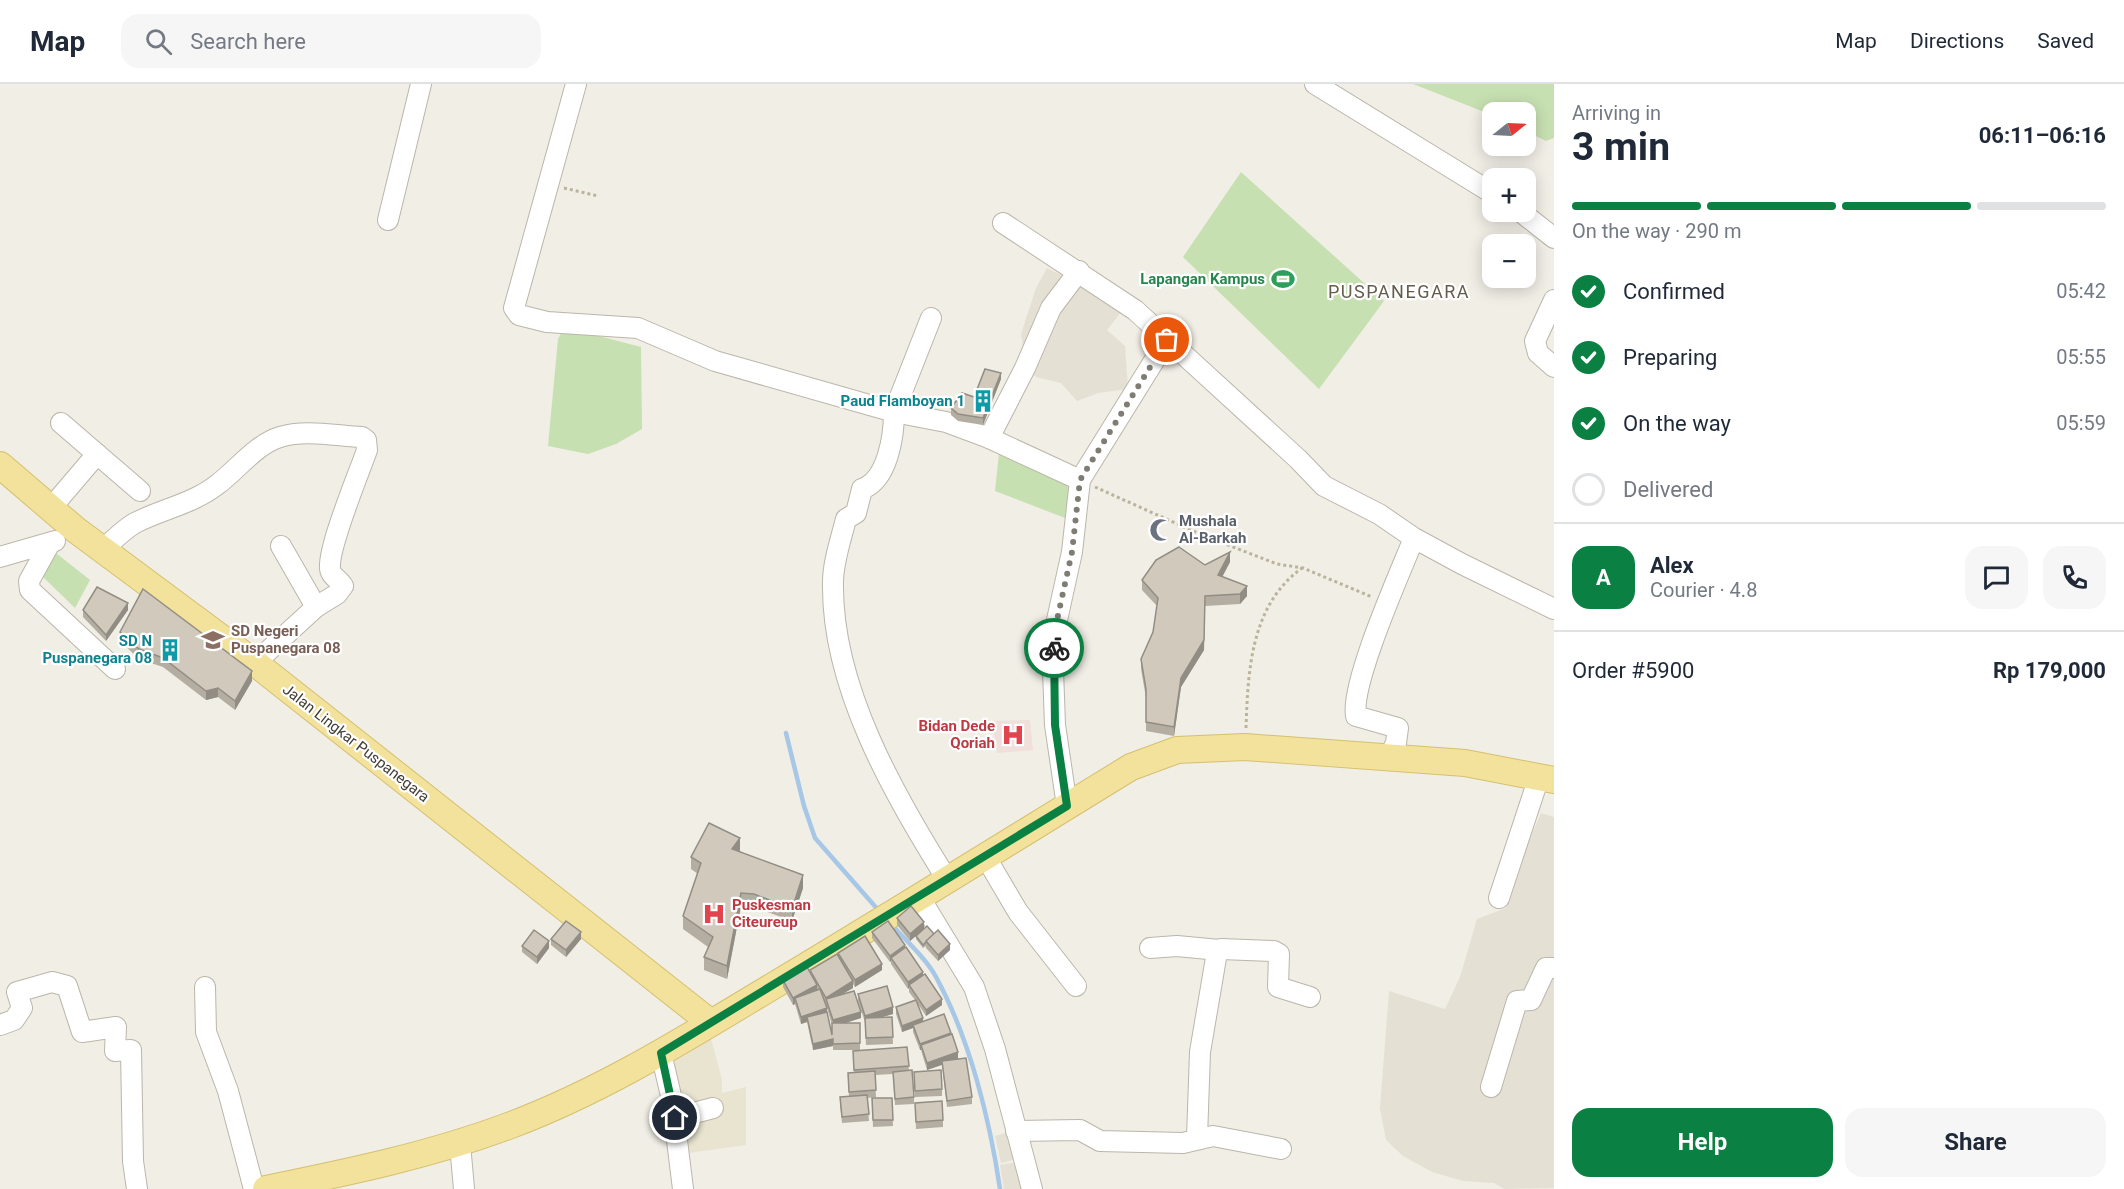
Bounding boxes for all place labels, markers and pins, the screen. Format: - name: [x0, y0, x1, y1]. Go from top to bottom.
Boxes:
- sports icon: Lapangan Kampus: [1270, 266, 1296, 292]
- place label: Lapangan Kampus: [1140, 270, 1265, 288]
- pin: [1141, 314, 1192, 365]
- building icon: Paud Flamboyan 1: [970, 388, 996, 414]
- place label: Paud Flamboyan 1: [841, 392, 965, 410]
- place label: Mushala Al-Barkah: [1179, 512, 1247, 547]
- mosque icon: Mushala Al-Barkah: [1148, 517, 1174, 543]
- place label: SD Negeri Puspanegara 08: [231, 622, 341, 657]
- school or university icon: SD Negeri Puspanegara 08: [200, 627, 226, 653]
- place label: SD N Puspanegara 08: [42, 632, 152, 667]
- building icon: SD N Puspanegara 08: [157, 637, 183, 663]
- place label: Bidan Dede Qoriah: [918, 717, 995, 752]
- hospital icon: Bidan Dede Qoriah: [1000, 722, 1026, 748]
- place label: Puskesman Citeureup: [732, 896, 811, 931]
- hospital icon: Puskesman Citeureup: [701, 901, 727, 927]
- pin: [649, 1092, 700, 1143]

